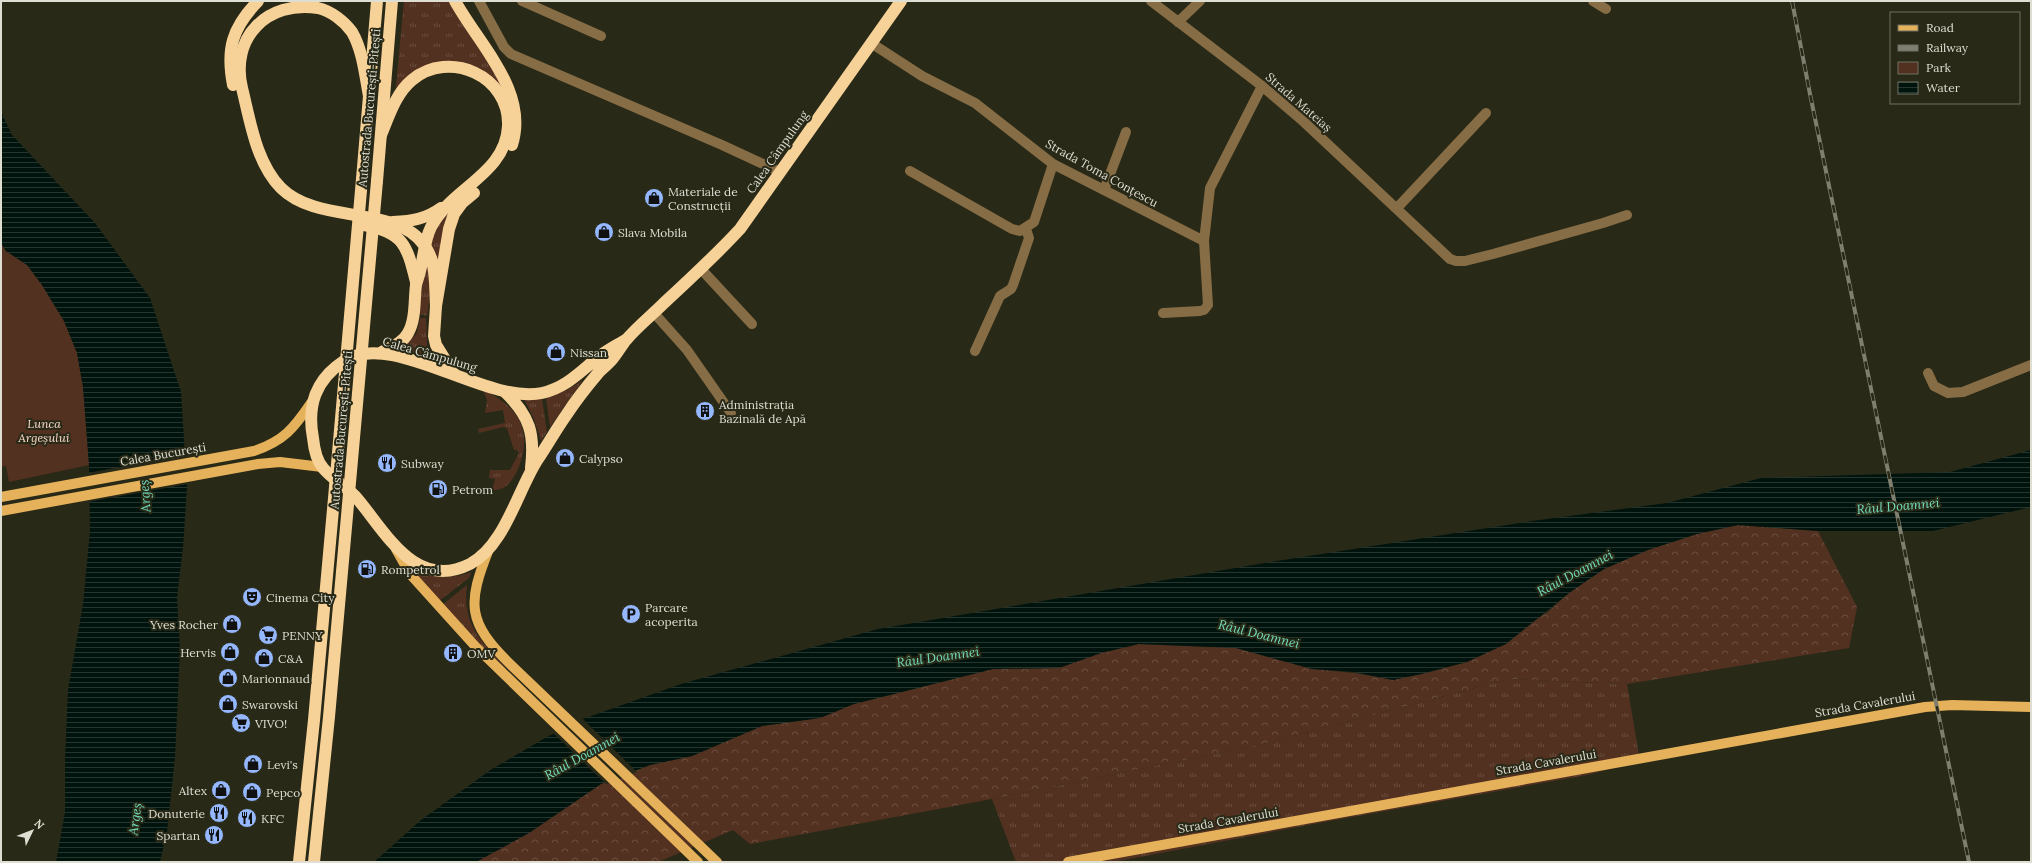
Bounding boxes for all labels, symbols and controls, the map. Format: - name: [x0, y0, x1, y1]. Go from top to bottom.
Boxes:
- legend: [1890, 12, 2020, 104]
- text: Road: [1926, 20, 1954, 35]
- street label: Autostrada București-Pitești: [355, 28, 383, 189]
- text: Railway: [1926, 40, 1969, 55]
- text: Park: [1926, 60, 1952, 75]
- street label: Strada Mateiaș: [1263, 69, 1335, 135]
- text: Water: [1926, 80, 1961, 95]
- street label: Calea Câmpulung: [743, 107, 811, 196]
- street label: Strada Toma Conțescu: [1043, 136, 1161, 210]
- place label: Materiale de Construcții: [668, 184, 738, 213]
- shop icon: Materiale de Construcții: [643, 187, 665, 209]
- shop icon: Slava Mobila: [593, 221, 615, 243]
- place label: Slava Mobila: [618, 225, 687, 240]
- street label: Calea Câmpulung: [381, 333, 479, 375]
- shop icon: Nissan: [545, 341, 567, 363]
- place label: Nissan: [570, 345, 607, 360]
- street label: Autostrada București-Pitești: [327, 350, 355, 511]
- place label: Administrația Bazinală de Apă: [718, 397, 806, 426]
- building icon: Administrația Bazinală de Apă: [694, 400, 716, 422]
- park label: Lunca Argeșului: [17, 416, 70, 445]
- street label: Calea București: [119, 439, 207, 469]
- shop icon: Calypso: [554, 447, 576, 469]
- place label: Calypso: [579, 451, 623, 466]
- restaurant icon: Subway: [376, 452, 398, 474]
- place label: Subway: [401, 456, 444, 471]
- fuel station icon: Petrom: [427, 478, 449, 500]
- water label: Argeș: [135, 479, 155, 514]
- place label: Petrom: [452, 482, 493, 497]
- water label: Râul Doamnei: [1856, 494, 1941, 518]
- water label: Râul Doamnei: [1534, 546, 1616, 600]
- fuel station icon: Rompetrol: [356, 558, 378, 580]
- place label: Rompetrol: [381, 562, 440, 577]
- theatre icon: Cinema City: [241, 586, 263, 608]
- place label: Cinema City: [266, 590, 335, 605]
- place label: Parcare acoperita: [645, 600, 698, 629]
- parking icon: Parcare acoperita: [620, 603, 642, 625]
- shop icon: Yves Rocher: [221, 613, 243, 635]
- water label: Râul Doamnei: [1217, 616, 1302, 653]
- place label: Yves Rocher: [149, 617, 219, 632]
- supermarket icon: PENNY: [257, 624, 279, 646]
- place label: PENNY: [282, 628, 323, 643]
- shop icon: Hervis: [219, 641, 241, 663]
- building icon: OMV: [442, 642, 464, 664]
- water label: Râul Doamnei: [896, 643, 981, 671]
- place label: Hervis: [180, 645, 216, 660]
- place label: OMV: [467, 646, 496, 661]
- shop icon: C&A: [253, 647, 275, 669]
- place label: C&A: [278, 651, 303, 666]
- shop icon: Marionnaud: [217, 667, 239, 689]
- place label: Marionnaud: [242, 671, 310, 686]
- street label: Strada Cavalerului: [1814, 688, 1916, 720]
- shop icon: Swarovski: [217, 693, 239, 715]
- place label: Swarovski: [242, 697, 298, 712]
- supermarket icon: VIVO!: [230, 712, 252, 734]
- place label: VIVO!: [254, 716, 287, 731]
- water label: Râul Doamnei: [541, 728, 623, 784]
- street label: Strada Cavalerului: [1495, 746, 1597, 778]
- shop icon: Levi's: [242, 753, 264, 775]
- place label: Levi's: [267, 757, 298, 772]
- shop icon: Altex: [210, 779, 232, 801]
- shop icon: Pepco: [241, 781, 263, 803]
- place label: Altex: [178, 783, 208, 798]
- place label: Pepco: [266, 785, 300, 800]
- water label: Argeș: [124, 802, 146, 837]
- restaurant icon: Donuterie: [208, 802, 230, 824]
- street label: Strada Cavalerului: [1177, 804, 1279, 836]
- place label: Donuterie: [148, 806, 205, 821]
- restaurant icon: KFC: [236, 807, 258, 829]
- north arrow: [12, 811, 52, 851]
- place label: KFC: [261, 811, 285, 826]
- text: N: [31, 816, 48, 832]
- restaurant icon: Spartan: [203, 824, 225, 846]
- place label: Spartan: [157, 828, 200, 843]

